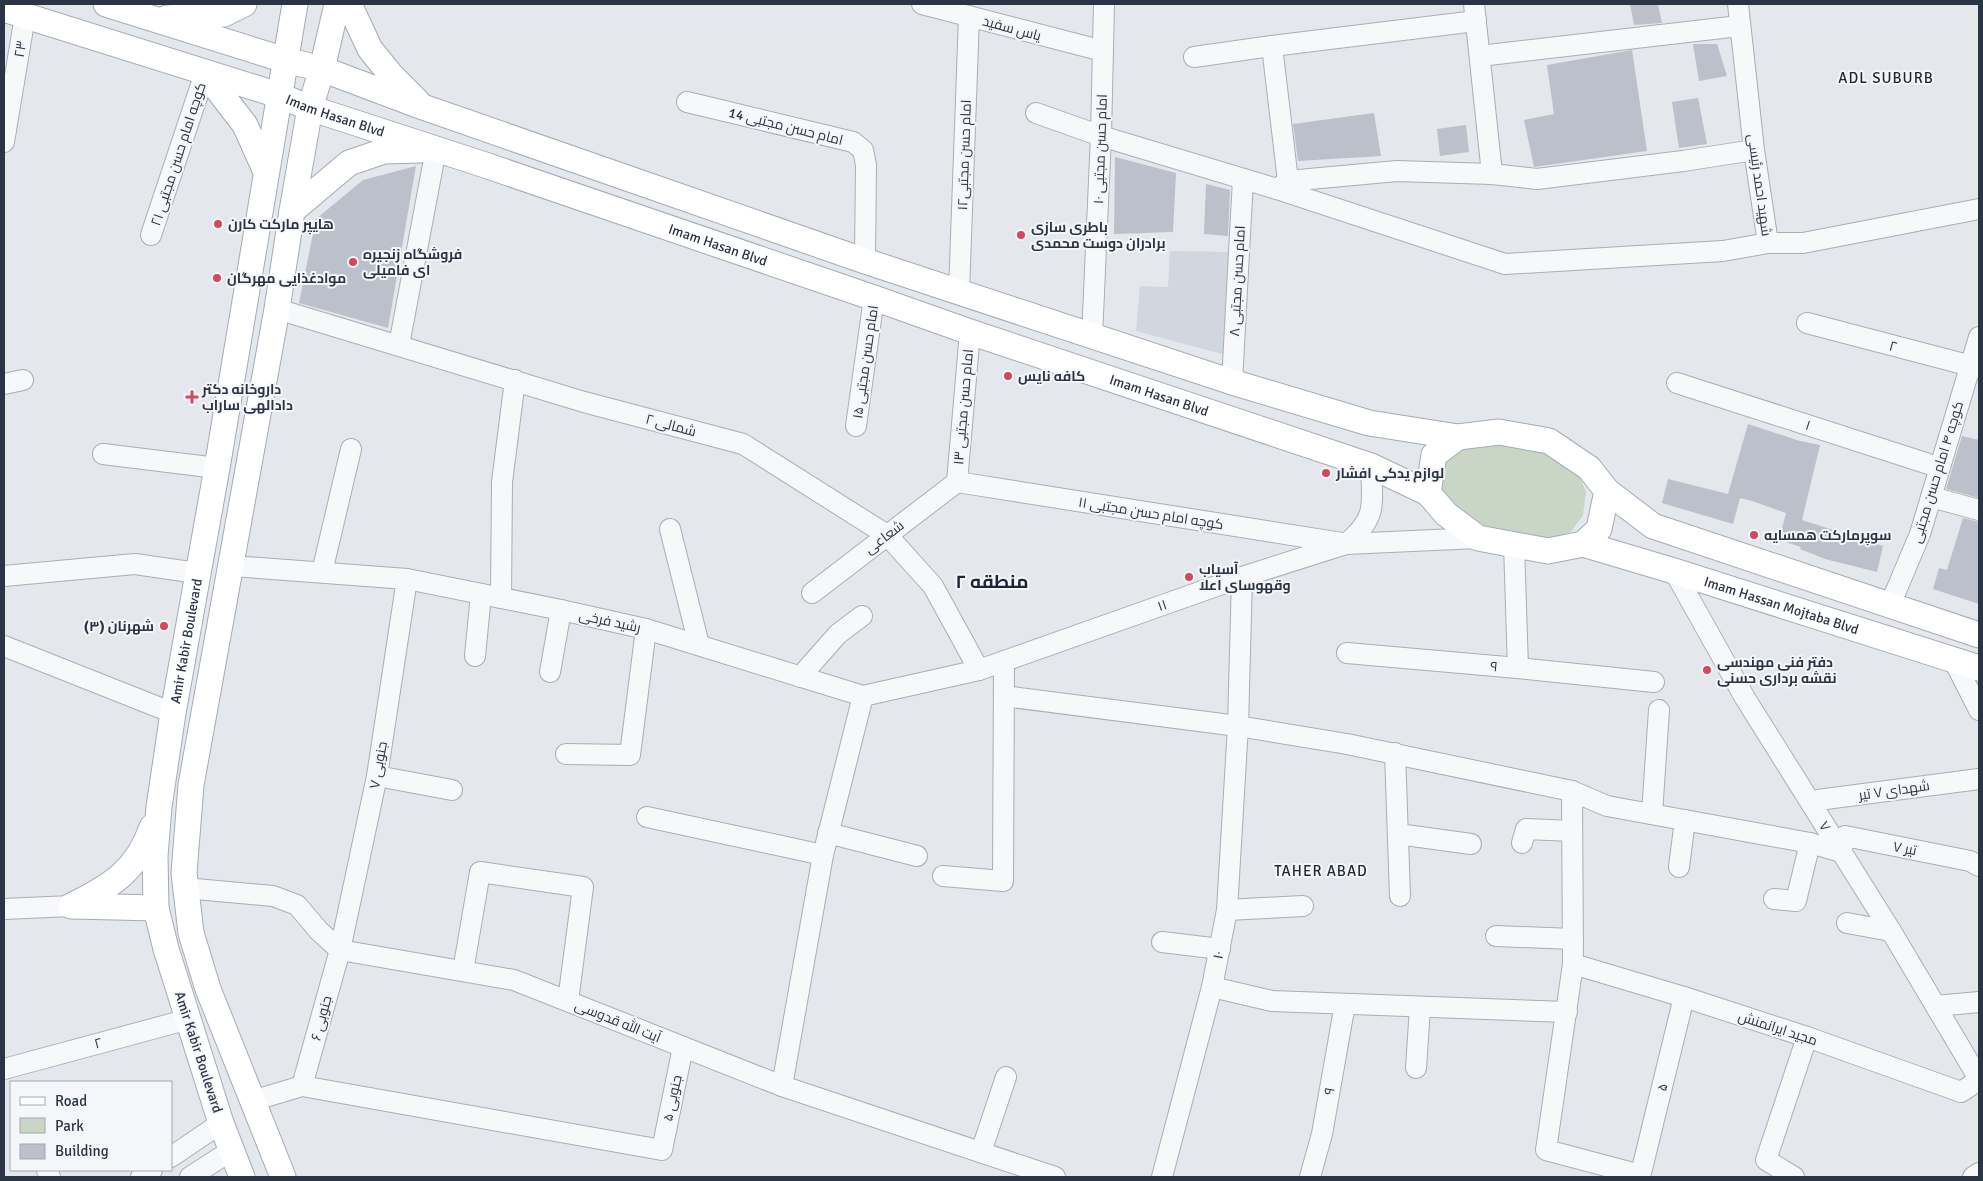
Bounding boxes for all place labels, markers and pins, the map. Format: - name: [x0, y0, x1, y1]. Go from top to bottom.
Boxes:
- place label: هایپر مارکت کارن: [228, 216, 334, 235]
- marker: هایپر مارکت کارن: [212, 218, 224, 230]
- place label: باطری سازی برادران دوست محمدی: [1031, 219, 1166, 252]
- marker: باطری سازی برادران دوست محمدی: [1015, 229, 1027, 241]
- place label: فروشگاه زنجیره ای فامیلی: [363, 246, 462, 279]
- marker: فروشگاه زنجیره ای فامیلی: [347, 256, 359, 268]
- place label: موادغذایی مهرگان: [227, 270, 346, 287]
- marker: موادغذایی مهرگان: [211, 272, 223, 284]
- place label: کافه نایس: [1018, 368, 1085, 385]
- marker: کافه نایس: [1002, 370, 1014, 382]
- place label: داروخانه دکتر دادالهی ساراب: [201, 381, 293, 414]
- marker: داروخانه دکتر دادالهی ساراب: [186, 391, 198, 403]
- place label: لوازم یدکی افشار: [1335, 465, 1444, 483]
- marker: لوازم یدکی افشار: [1320, 467, 1332, 479]
- place label: سوپرمارکت همسایه: [1764, 527, 1891, 546]
- marker: سوپرمارکت همسایه: [1748, 529, 1760, 541]
- place label: آسیاب وقهوسای اعلا: [1199, 561, 1291, 594]
- marker: آسیاب وقهوسای اعلا: [1183, 571, 1195, 583]
- place label: شهرنان (۳): [84, 618, 154, 635]
- marker: شهرنان (۳): [158, 620, 170, 632]
- place label: دفتر فنی مهندسی نقشه برداری حسنی: [1717, 654, 1837, 687]
- marker: دفتر فنی مهندسی نقشه برداری حسنی: [1701, 664, 1713, 676]

